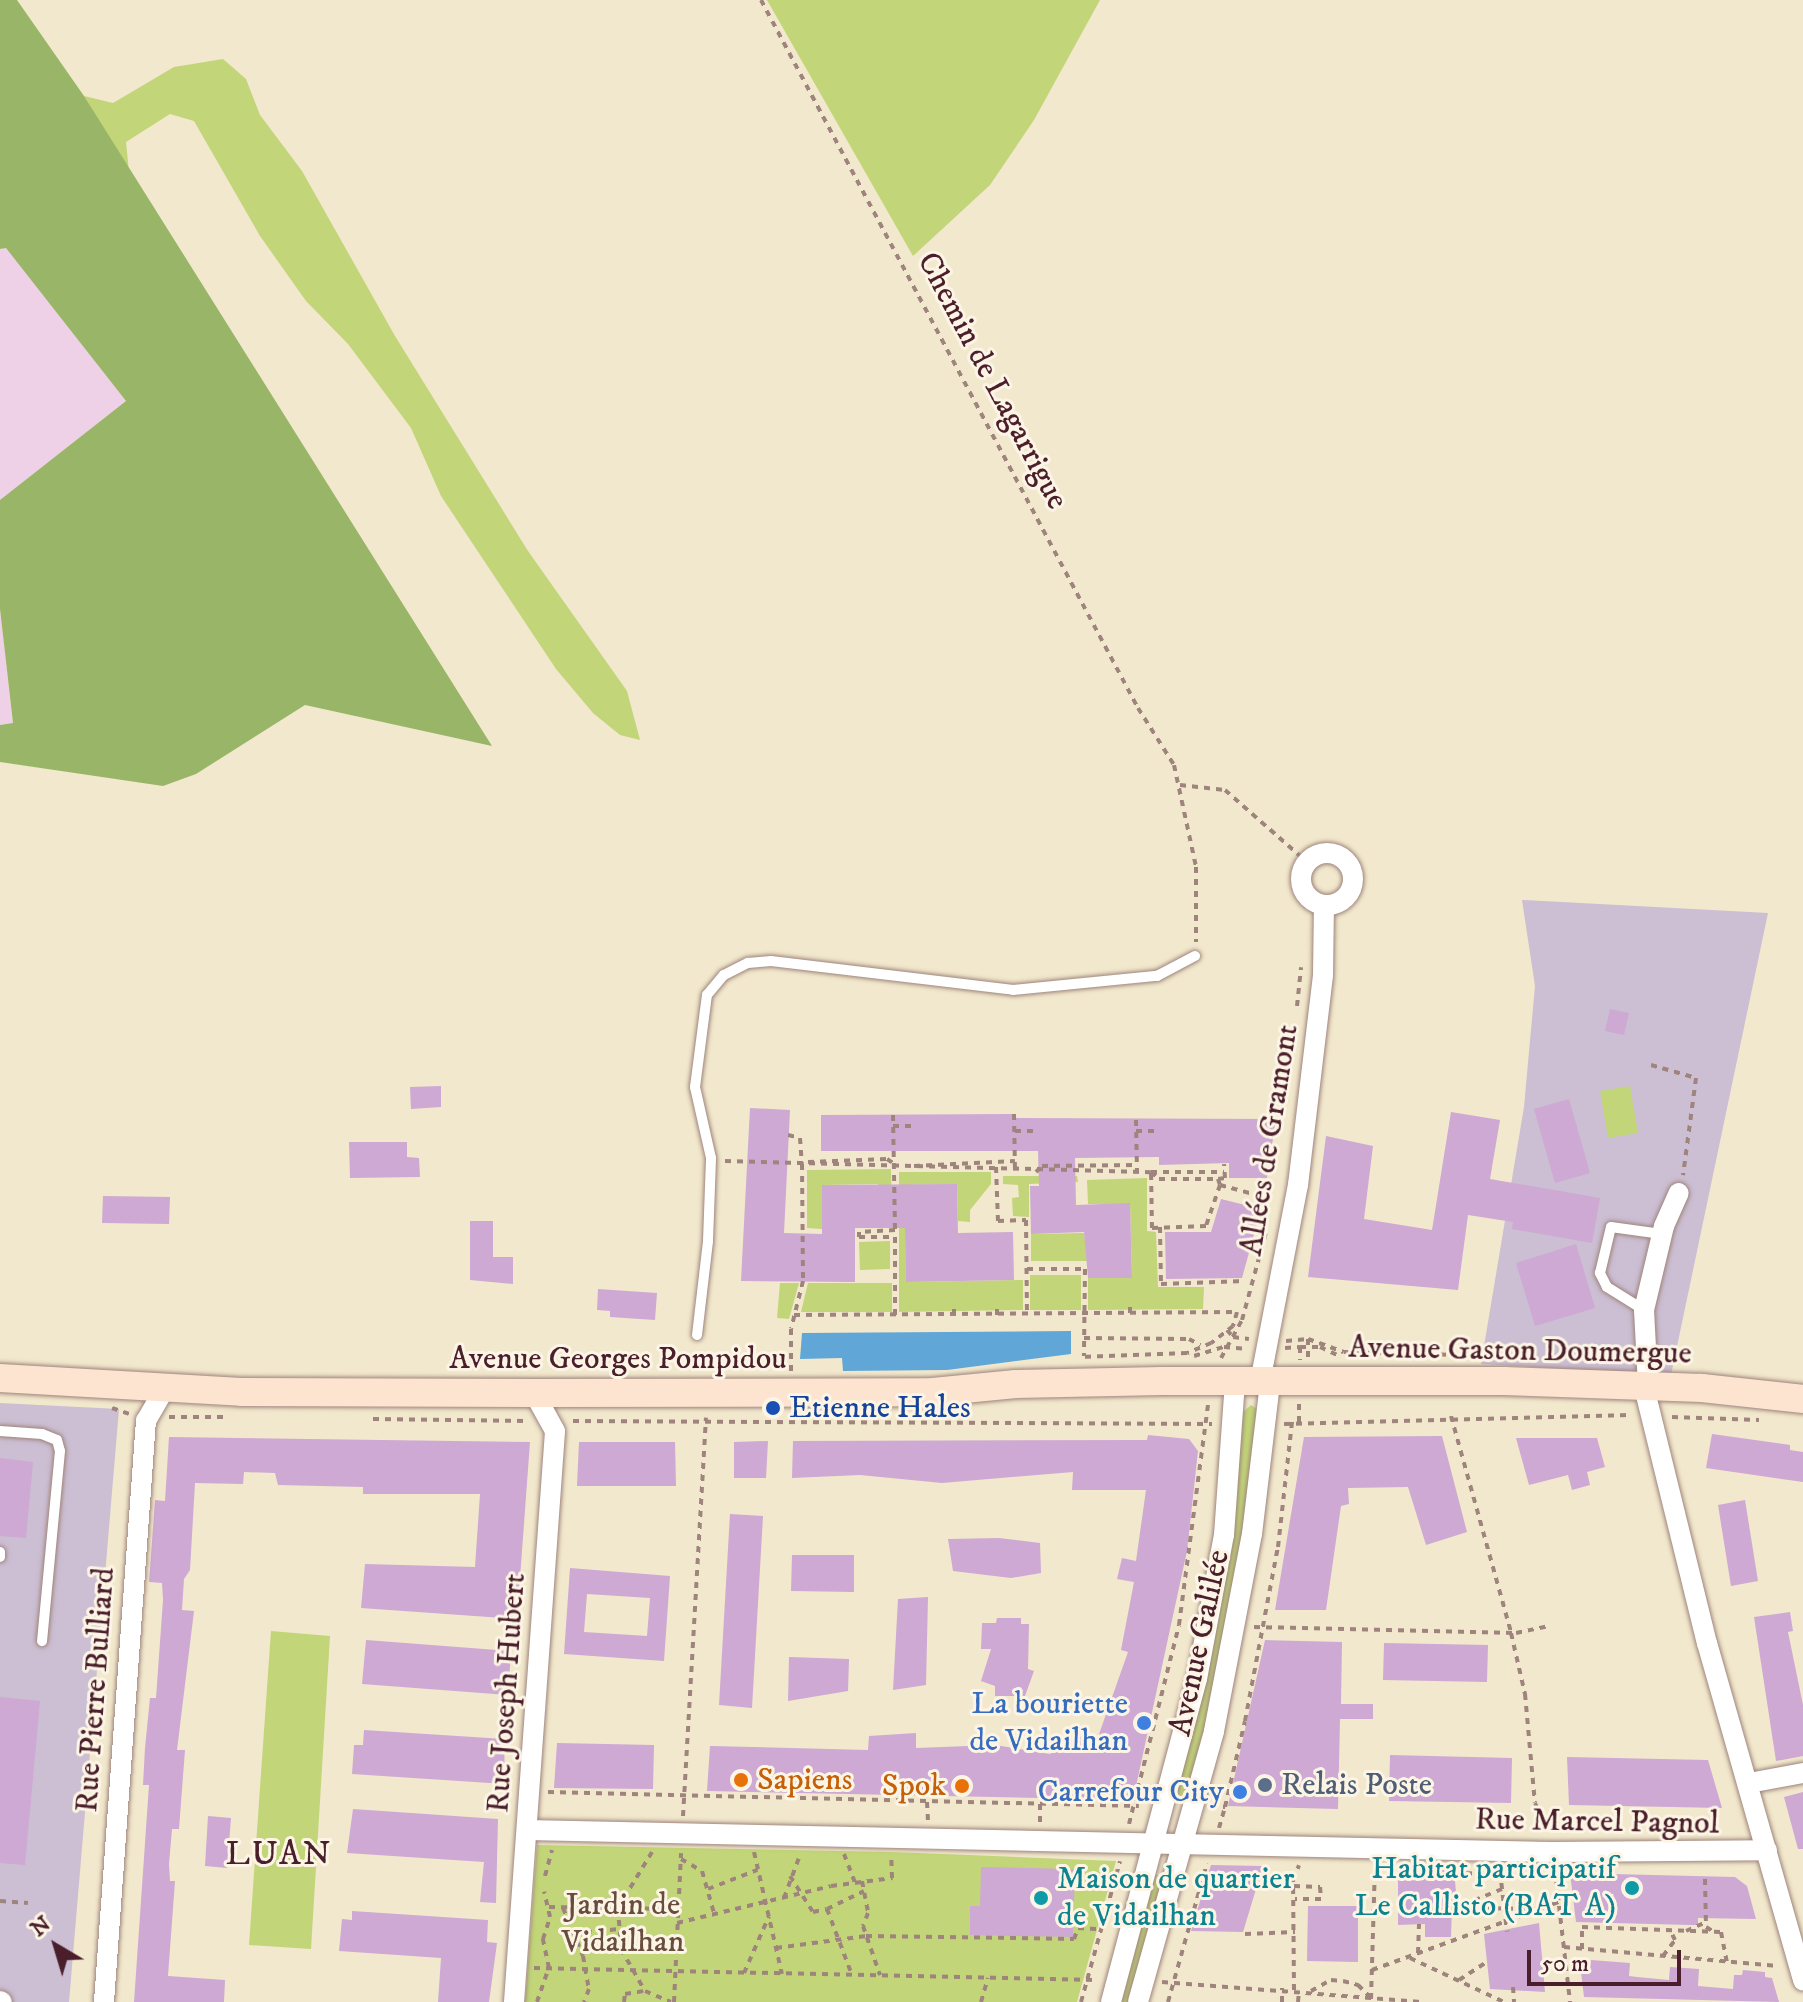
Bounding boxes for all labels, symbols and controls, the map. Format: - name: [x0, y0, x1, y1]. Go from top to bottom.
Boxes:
- street label: Chemin de Lagarrigue: [908, 246, 1076, 516]
- street label: Allées de Gramont: [1233, 1022, 1307, 1258]
- street label: Avenue Gaston Doumergue: [1348, 1329, 1692, 1373]
- street label: Avenue Georges Pompidou: [449, 1340, 787, 1378]
- place label: Etienne Hales: [789, 1389, 971, 1427]
- marker: Etienne Hales: [764, 1399, 782, 1417]
- street label: Avenue Galilée: [1162, 1547, 1238, 1739]
- street label: Rue Pierre Bulliard: [68, 1566, 124, 1814]
- street label: Rue Joseph Hubert: [479, 1572, 535, 1814]
- place label: La bouriette de Vidailhan: [969, 1686, 1128, 1761]
- marker: La bouriette de Vidailhan: [1135, 1714, 1153, 1732]
- place label: Sapiens: [757, 1761, 852, 1799]
- place label: Relais Poste: [1281, 1766, 1432, 1804]
- place label: Spok: [882, 1767, 946, 1805]
- marker: Sapiens: [732, 1771, 750, 1789]
- place label: Carrefour City: [1038, 1773, 1224, 1811]
- marker: Relais Poste: [1256, 1776, 1274, 1794]
- marker: Spok: [953, 1777, 971, 1795]
- marker: Carrefour City: [1231, 1783, 1249, 1801]
- street label: Rue Marcel Pagnol: [1474, 1801, 1720, 1843]
- district label: LUAN: [225, 1835, 333, 1875]
- place label: Habitat participatif Le Callisto (BAT A): [1354, 1851, 1616, 1926]
- place label: Maison de quartier de Vidailhan: [1057, 1861, 1294, 1936]
- marker: Habitat participatif Le Callisto (BAT A): [1623, 1879, 1641, 1897]
- park label: Jardin de Vidailhan: [562, 1887, 684, 1962]
- marker: Maison de quartier de Vidailhan: [1032, 1889, 1050, 1907]
- north arrow: [16, 1906, 96, 1986]
- text: N: [25, 1910, 56, 1943]
- scale bar: [1531, 1934, 1685, 1984]
- text: 50 m: [1541, 1949, 1589, 1979]

